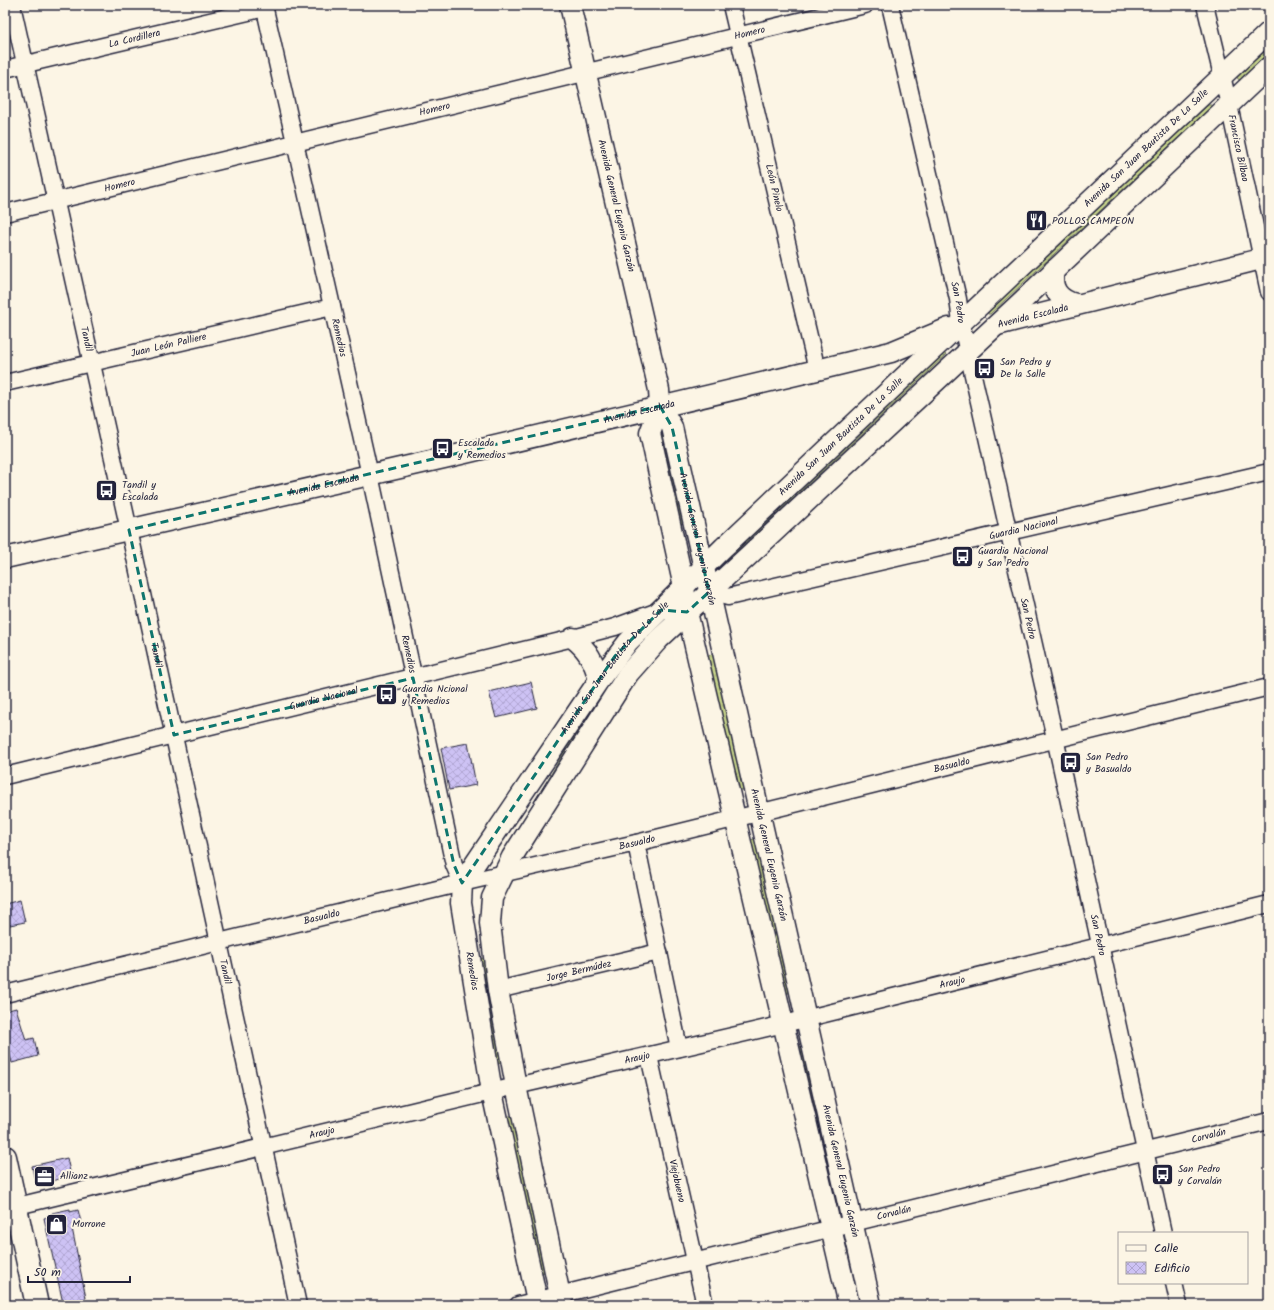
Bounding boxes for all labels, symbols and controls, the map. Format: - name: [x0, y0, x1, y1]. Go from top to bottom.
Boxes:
- street label: Homero: [732, 21, 767, 44]
- street label: La Cordillera: [107, 25, 162, 52]
- street label: Avenida San Juan Bautista De La Salle: [1080, 85, 1213, 211]
- street label: Homero: [417, 97, 452, 121]
- street label: Francisco Bilbao: [1223, 113, 1253, 184]
- street label: Avenida General Eugenio Garzón: [593, 138, 639, 274]
- street label: León Pinelo: [761, 163, 788, 214]
- street label: Homero: [102, 174, 137, 197]
- restaurant icon: POLLOS CAMPEON: [1024, 208, 1050, 234]
- place label: POLLOS CAMPEON: [1052, 213, 1134, 229]
- street label: San Pedro: [946, 280, 969, 325]
- street label: Avenida Escalada: [996, 299, 1070, 333]
- street label: Remedios: [327, 317, 351, 359]
- street label: Tandil: [76, 325, 97, 353]
- street label: Juan León Palliere: [129, 328, 209, 361]
- place label: San Pedro y De la Salle: [1000, 354, 1051, 382]
- bus stop icon: San Pedro y De la Salle: [971, 355, 997, 381]
- street label: Avenida San Juan Bautista De La Salle: [775, 373, 907, 500]
- street label: Avenida Escalada: [602, 396, 677, 428]
- place label: Escalada y Remedios: [457, 435, 506, 463]
- bus stop icon: Escalada y Remedios: [429, 436, 455, 462]
- street label: Avenida Escalada: [287, 469, 361, 501]
- street label: Avenida General Eugenio Garzón: [675, 471, 720, 607]
- place label: Tandil y Escalada: [122, 477, 158, 505]
- bus stop icon: Tandil y Escalada: [94, 478, 120, 504]
- street label: Guardia Nacional: [987, 513, 1060, 544]
- place label: Guardia Nacional y San Pedro: [977, 543, 1049, 571]
- bus stop icon: Guardia Nacional y San Pedro: [949, 544, 975, 570]
- street label: San Pedro: [1016, 596, 1041, 641]
- street label: Avenida San Juan Bautista De La Salle: [557, 597, 673, 737]
- street label: Remedios: [397, 633, 421, 676]
- street label: Tandil: [146, 641, 167, 670]
- place label: Guardia Ncional y Remedios: [401, 681, 468, 709]
- street label: Guardia Nacional: [288, 682, 360, 715]
- bus stop icon: Guardia Ncional y Remedios: [374, 682, 400, 708]
- place label: San Pedro y Basualdo: [1085, 749, 1132, 777]
- bus stop icon: San Pedro y Basualdo: [1058, 750, 1084, 776]
- street label: Basualdo: [932, 753, 972, 777]
- street label: Avenida General Eugenio Garzón: [746, 787, 792, 923]
- street label: Basualdo: [617, 830, 657, 855]
- street label: Basualdo: [302, 905, 342, 929]
- street label: San Pedro: [1086, 913, 1110, 958]
- street label: Remedios: [461, 951, 483, 992]
- street label: Jorge Bermúdez: [545, 955, 614, 986]
- street label: Tandil: [215, 958, 236, 986]
- street label: Araujo: [938, 971, 967, 993]
- street label: Araujo: [623, 1047, 652, 1069]
- street label: Avenida General Eugenio Garzón: [818, 1103, 863, 1239]
- street label: Araujo: [307, 1122, 337, 1144]
- street label: Corvalán: [1190, 1124, 1228, 1148]
- street label: Viejobueno: [664, 1158, 690, 1204]
- place label: San Pedro y Corvalán: [1177, 1161, 1222, 1189]
- bus stop icon: San Pedro y Corvalán: [1149, 1162, 1175, 1188]
- office icon: Allianz: [31, 1163, 57, 1189]
- place label: Allianz: [60, 1168, 88, 1184]
- street label: Corvalán: [875, 1201, 913, 1225]
- shop icon: Morrone: [43, 1211, 69, 1237]
- place label: Morrone: [72, 1216, 106, 1232]
- legend: [1118, 1232, 1248, 1284]
- text: Calle: [1154, 1239, 1179, 1258]
- scale bar: [28, 1258, 130, 1284]
- text: Edificio: [1154, 1259, 1190, 1278]
- text: 50 m: [34, 1263, 61, 1282]

